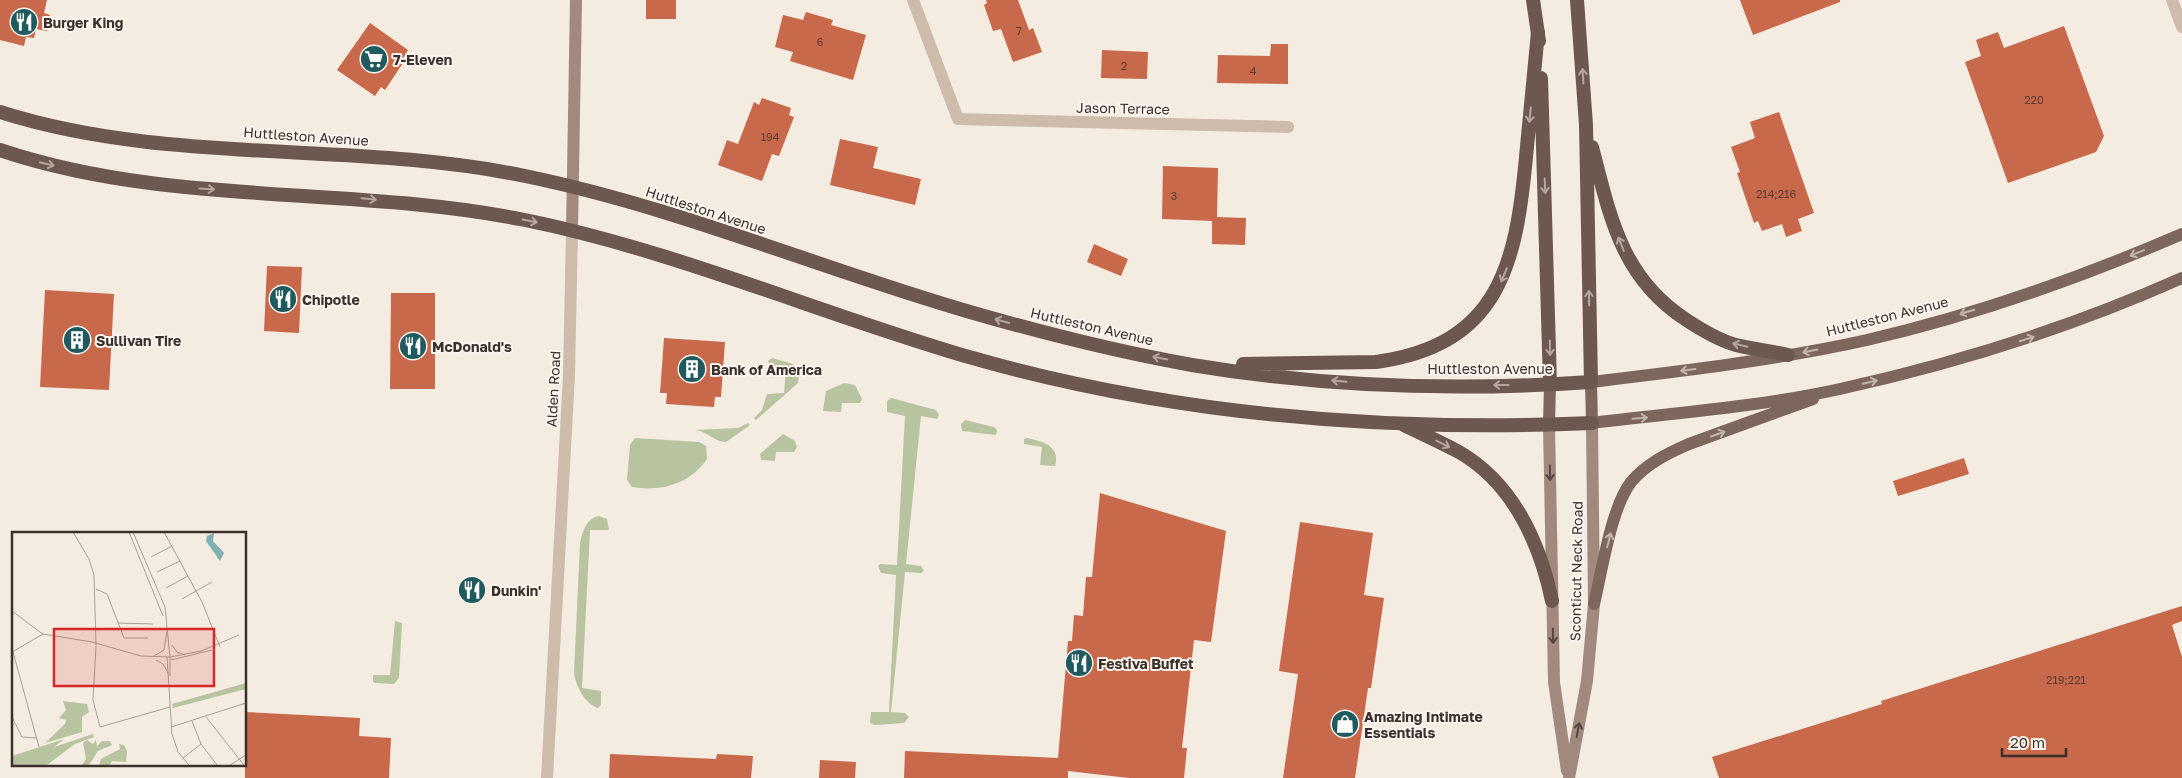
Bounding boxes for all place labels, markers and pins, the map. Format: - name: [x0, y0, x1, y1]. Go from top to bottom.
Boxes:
- restaurant icon: Burger King: [9, 7, 39, 37]
- place label: Burger King: [43, 14, 123, 31]
- supermarket icon: 7-Eleven: [359, 44, 389, 74]
- place label: 7-Eleven: [393, 51, 452, 68]
- restaurant icon: Chipotle: [268, 284, 298, 314]
- place label: Chipotle: [302, 291, 360, 308]
- building icon: Sullivan Tire: [62, 325, 92, 355]
- restaurant icon: McDonald's: [398, 331, 428, 361]
- place label: Sullivan Tire: [96, 332, 181, 349]
- place label: McDonald's: [432, 338, 512, 355]
- building icon: Bank of America: [677, 354, 707, 384]
- place label: Bank of America: [711, 361, 822, 378]
- restaurant icon: Dunkin': [457, 575, 487, 605]
- place label: Dunkin': [491, 582, 541, 599]
- restaurant icon: Festiva Buffet: [1064, 648, 1094, 678]
- place label: Festiva Buffet: [1098, 655, 1194, 672]
- place label: Amazing Intimate Essentials: [1364, 708, 1483, 741]
- shop icon: Amazing Intimate Essentials: [1330, 709, 1360, 739]

